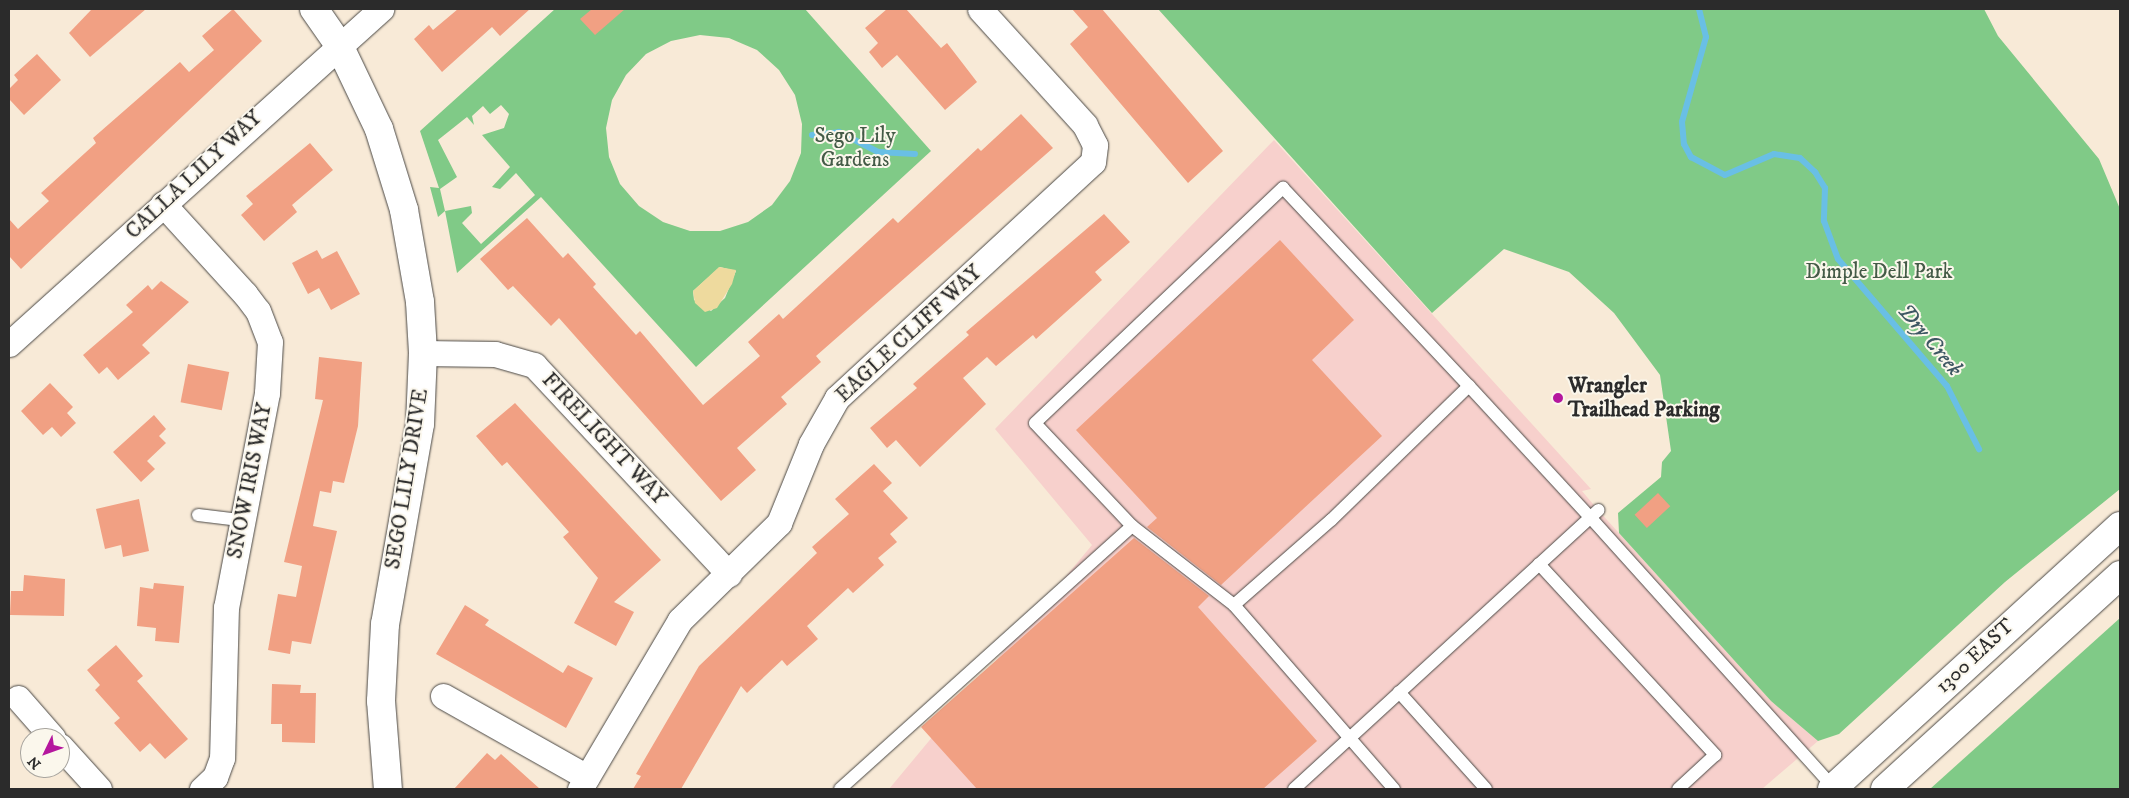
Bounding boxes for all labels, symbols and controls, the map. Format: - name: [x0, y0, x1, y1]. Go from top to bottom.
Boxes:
- street label: CALLA LILY WAY: [121, 106, 267, 244]
- park label: Sego Lily Gardens: [814, 123, 896, 173]
- park label: Dimple Dell Park: [1805, 259, 1953, 285]
- street label: EAGLE CLIFF WAY: [831, 260, 987, 408]
- water label: Dry Creek: [1892, 298, 1968, 382]
- street label: FIRELIGHT WAY: [536, 368, 672, 510]
- place label: Wrangler Trailhead Parking: [1568, 373, 1720, 423]
- street label: SEGO LILY DRIVE: [380, 387, 434, 571]
- marker: Wrangler Trailhead Parking: [1552, 392, 1564, 404]
- street label: SNOW IRIS WAY: [223, 401, 277, 561]
- street label: 1300 EAST: [1931, 613, 2019, 699]
- north arrow: [20, 728, 70, 778]
- text: N: [24, 752, 45, 773]

